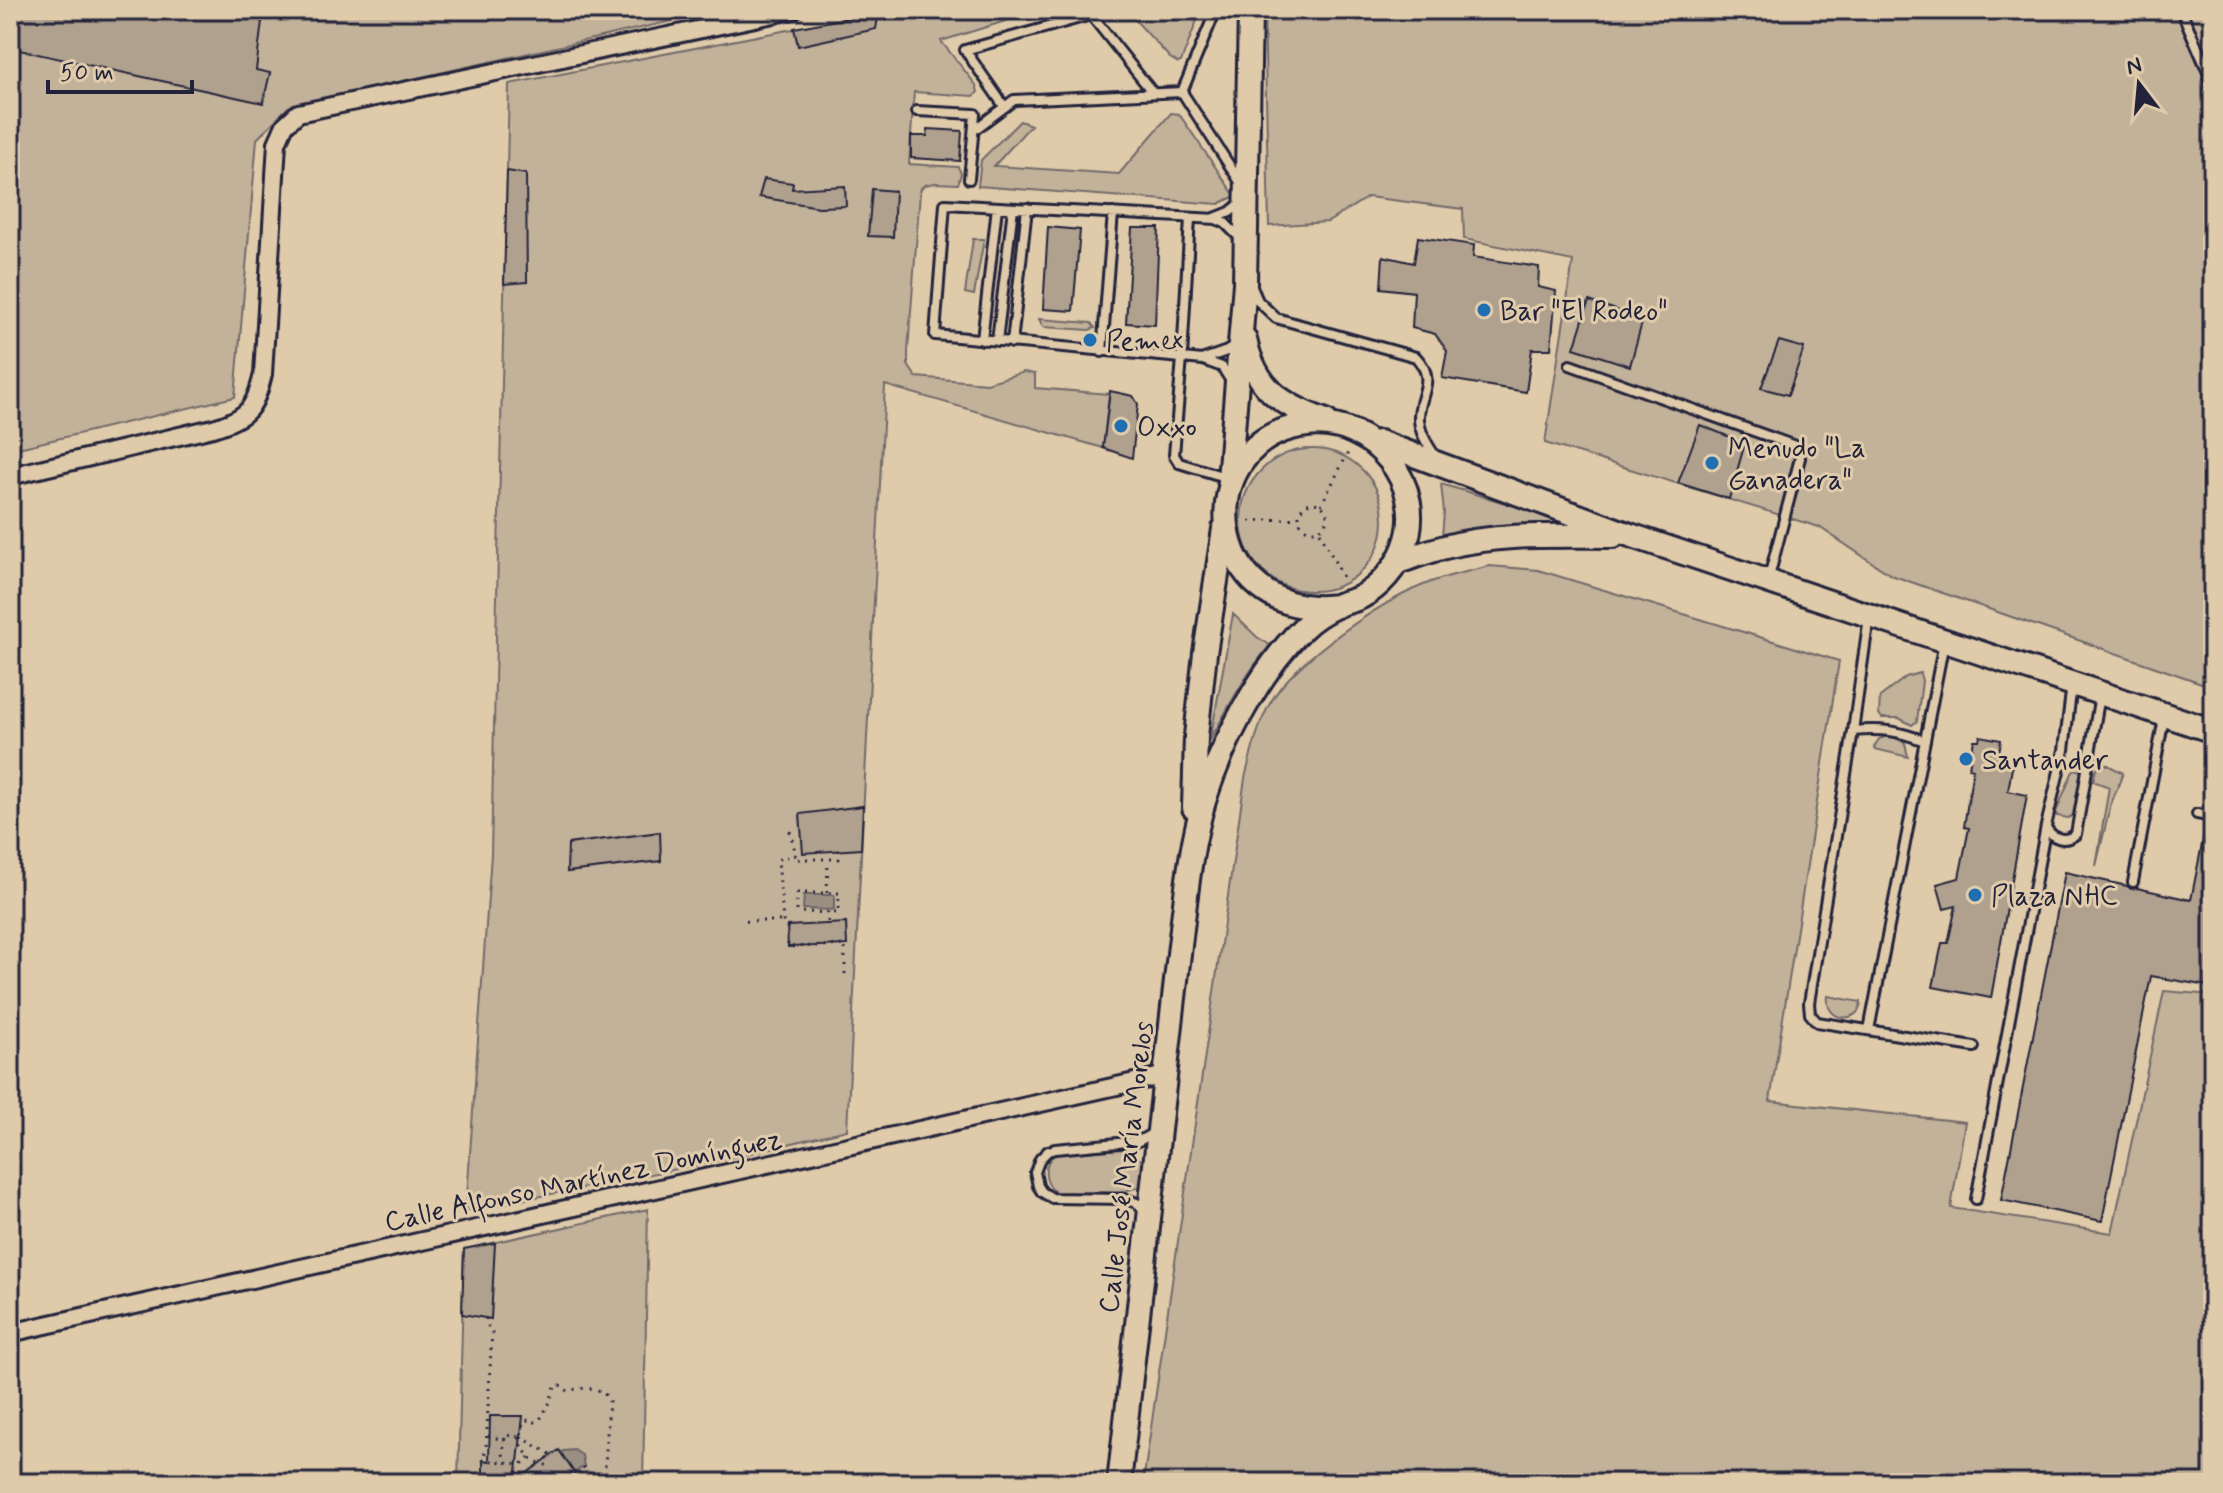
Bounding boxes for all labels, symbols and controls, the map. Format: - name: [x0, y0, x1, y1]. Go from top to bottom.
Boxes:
- scale bar: [48, 44, 192, 94]
- north arrow: [2099, 44, 2179, 124]
- text: N: [2123, 51, 2145, 82]
- text: 50 m: [60, 58, 114, 89]
- place label: Bar "El Rodeo": [1500, 294, 1668, 331]
- marker: Bar "El Rodeo": [1475, 301, 1493, 319]
- place label: Pemex: [1106, 324, 1184, 361]
- marker: Pemex: [1081, 331, 1099, 349]
- place label: Oxxo: [1137, 410, 1197, 447]
- marker: Oxxo: [1112, 417, 1130, 435]
- place label: Menudo "La Ganadera": [1728, 431, 1866, 500]
- marker: Menudo "La Ganadera": [1703, 454, 1721, 472]
- place label: Santander: [1982, 743, 2109, 780]
- marker: Santander: [1957, 750, 1975, 768]
- place label: Plaza NHC: [1991, 879, 2117, 916]
- marker: Plaza NHC: [1966, 886, 1984, 904]
- street label: Calle José María Morelos: [1091, 1019, 1164, 1315]
- street label: Calle Alfonso Martínez Domínguez: [381, 1121, 786, 1245]

